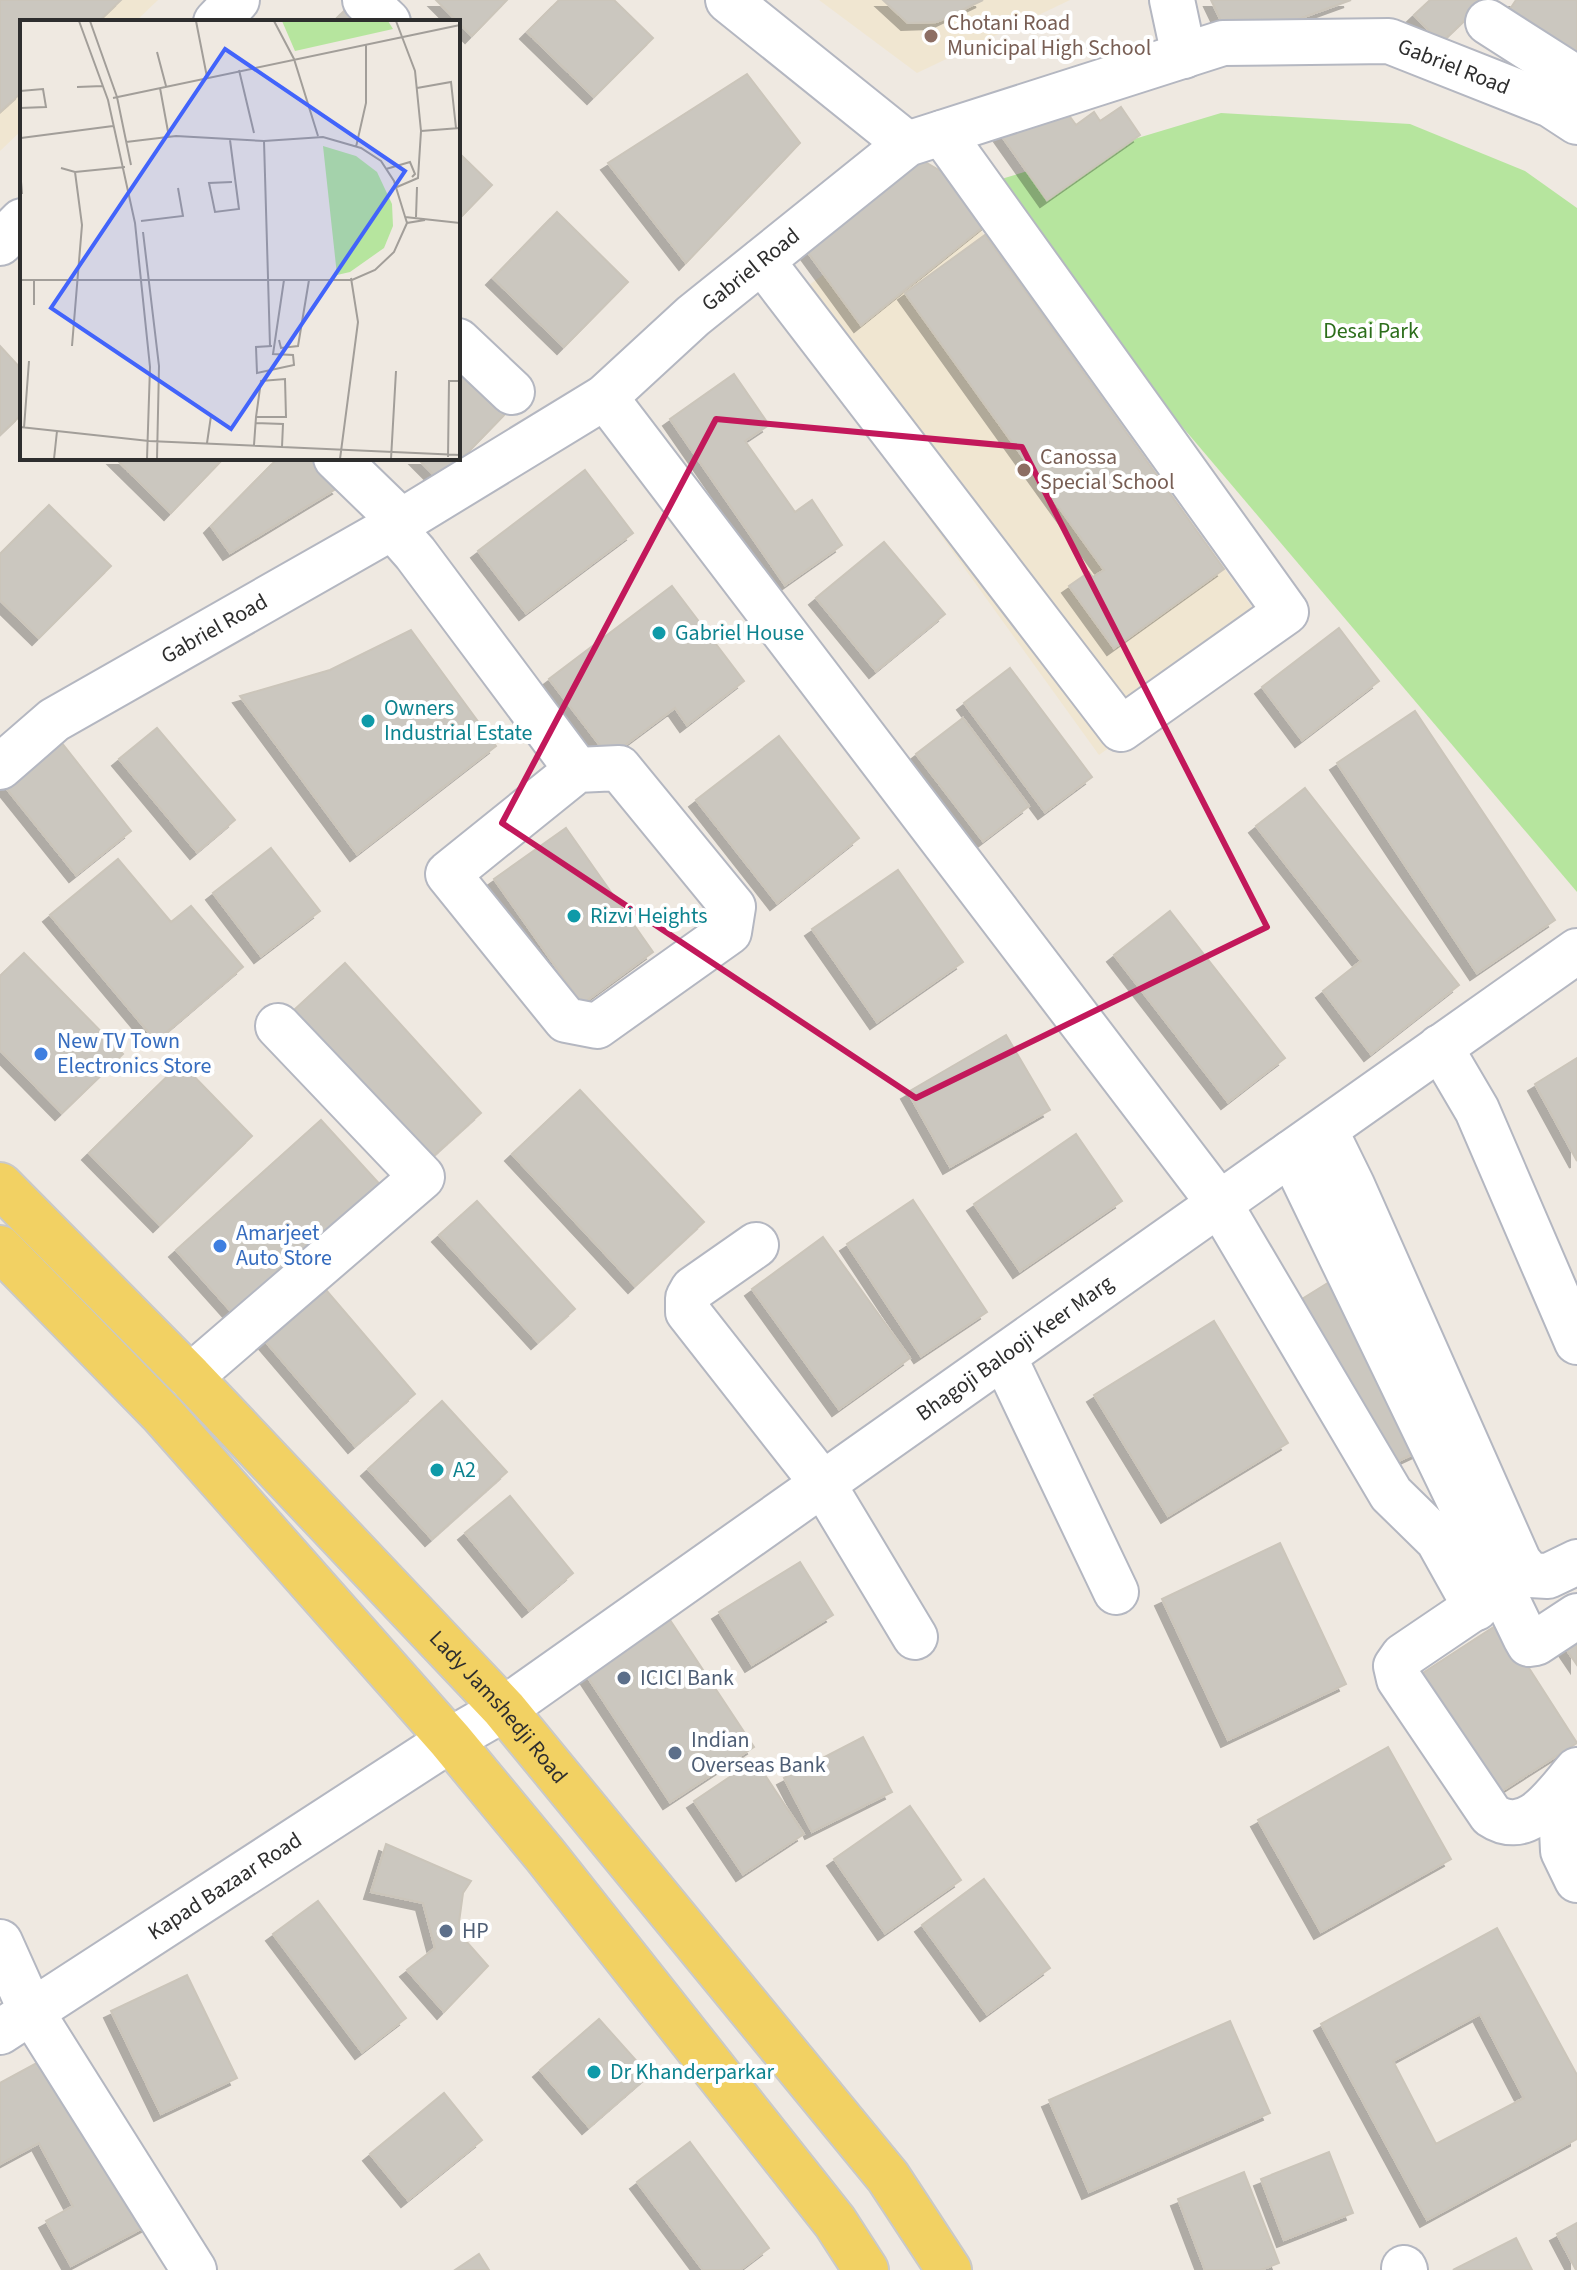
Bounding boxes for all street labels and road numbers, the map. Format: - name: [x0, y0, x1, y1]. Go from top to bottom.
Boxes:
- street label: Gabriel Road: [1393, 30, 1515, 103]
- street label: Gabriel Road: [695, 220, 807, 319]
- street label: Gabriel Road: [155, 586, 274, 672]
- street label: Bhagoji Balooji Keer Marg: [910, 1267, 1120, 1429]
- street label: Lady Jamshedji Road: [422, 1623, 575, 1791]
- street label: Kapad Bazaar Road: [142, 1824, 308, 1948]

